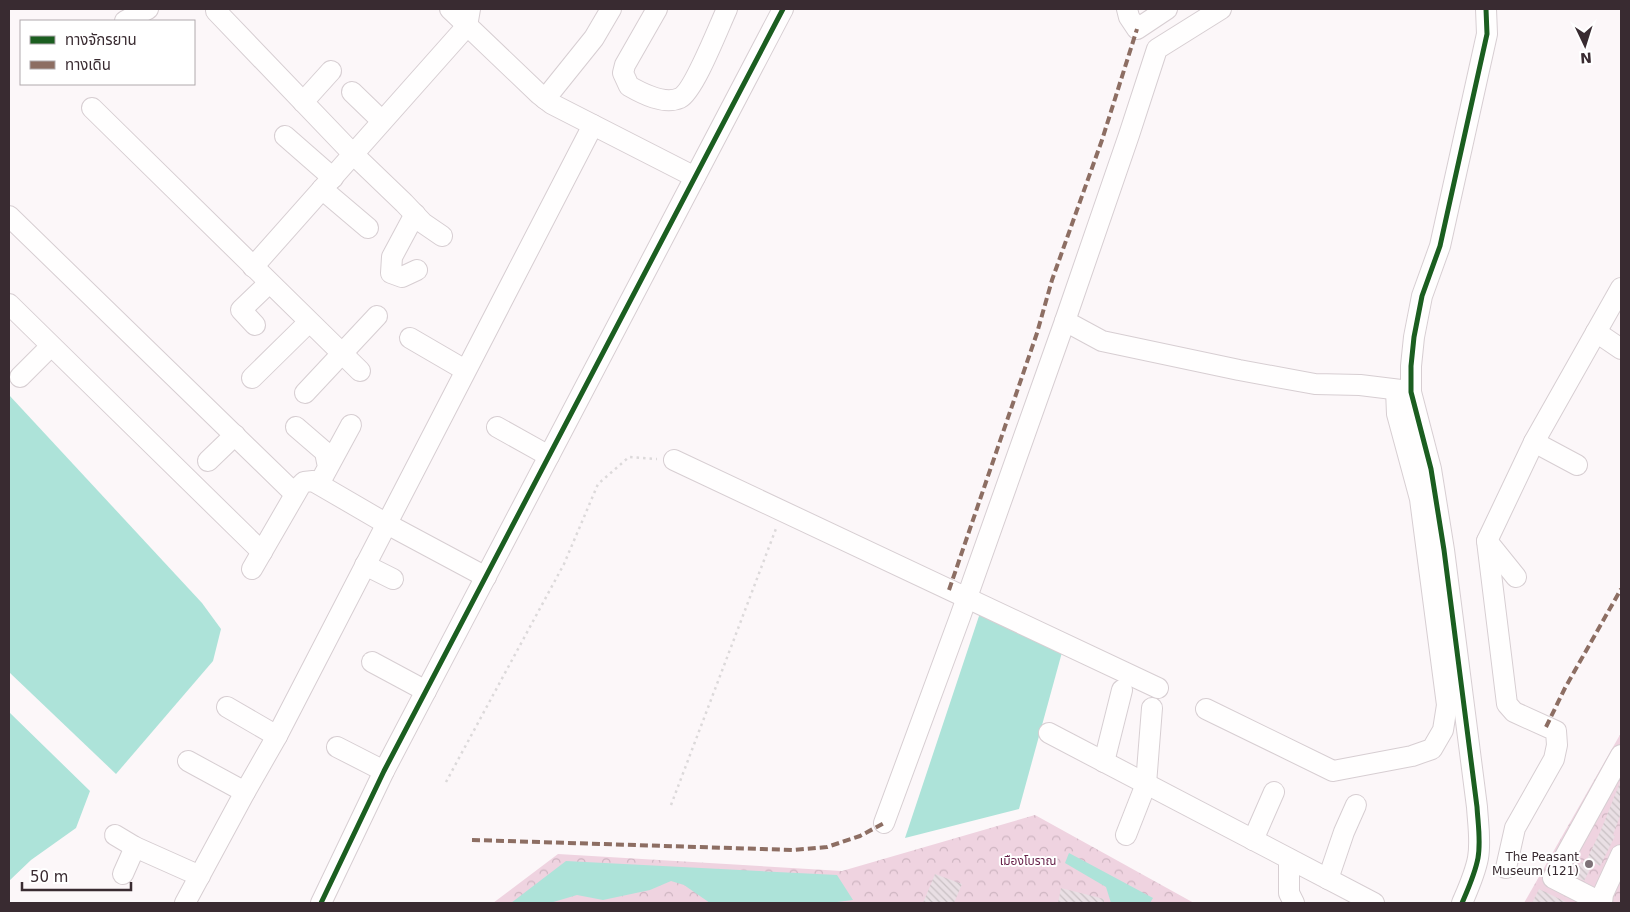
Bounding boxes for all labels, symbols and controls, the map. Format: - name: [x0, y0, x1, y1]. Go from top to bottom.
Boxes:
- legend: [20, 20, 195, 85]
- north arrow: [1560, 20, 1610, 70]
- text: ทางจักรยาน: [65, 31, 137, 49]
- text: N: [1580, 50, 1592, 66]
- text: ทางเดิน: [65, 56, 111, 74]
- place label: The Peasant Museum (121): [1492, 850, 1579, 878]
- park label: เมืองโบราณ: [1000, 854, 1056, 868]
- marker: The Peasant Museum (121): [1583, 858, 1595, 870]
- scale bar: [22, 860, 131, 892]
- text: 50 m: [30, 868, 68, 886]

